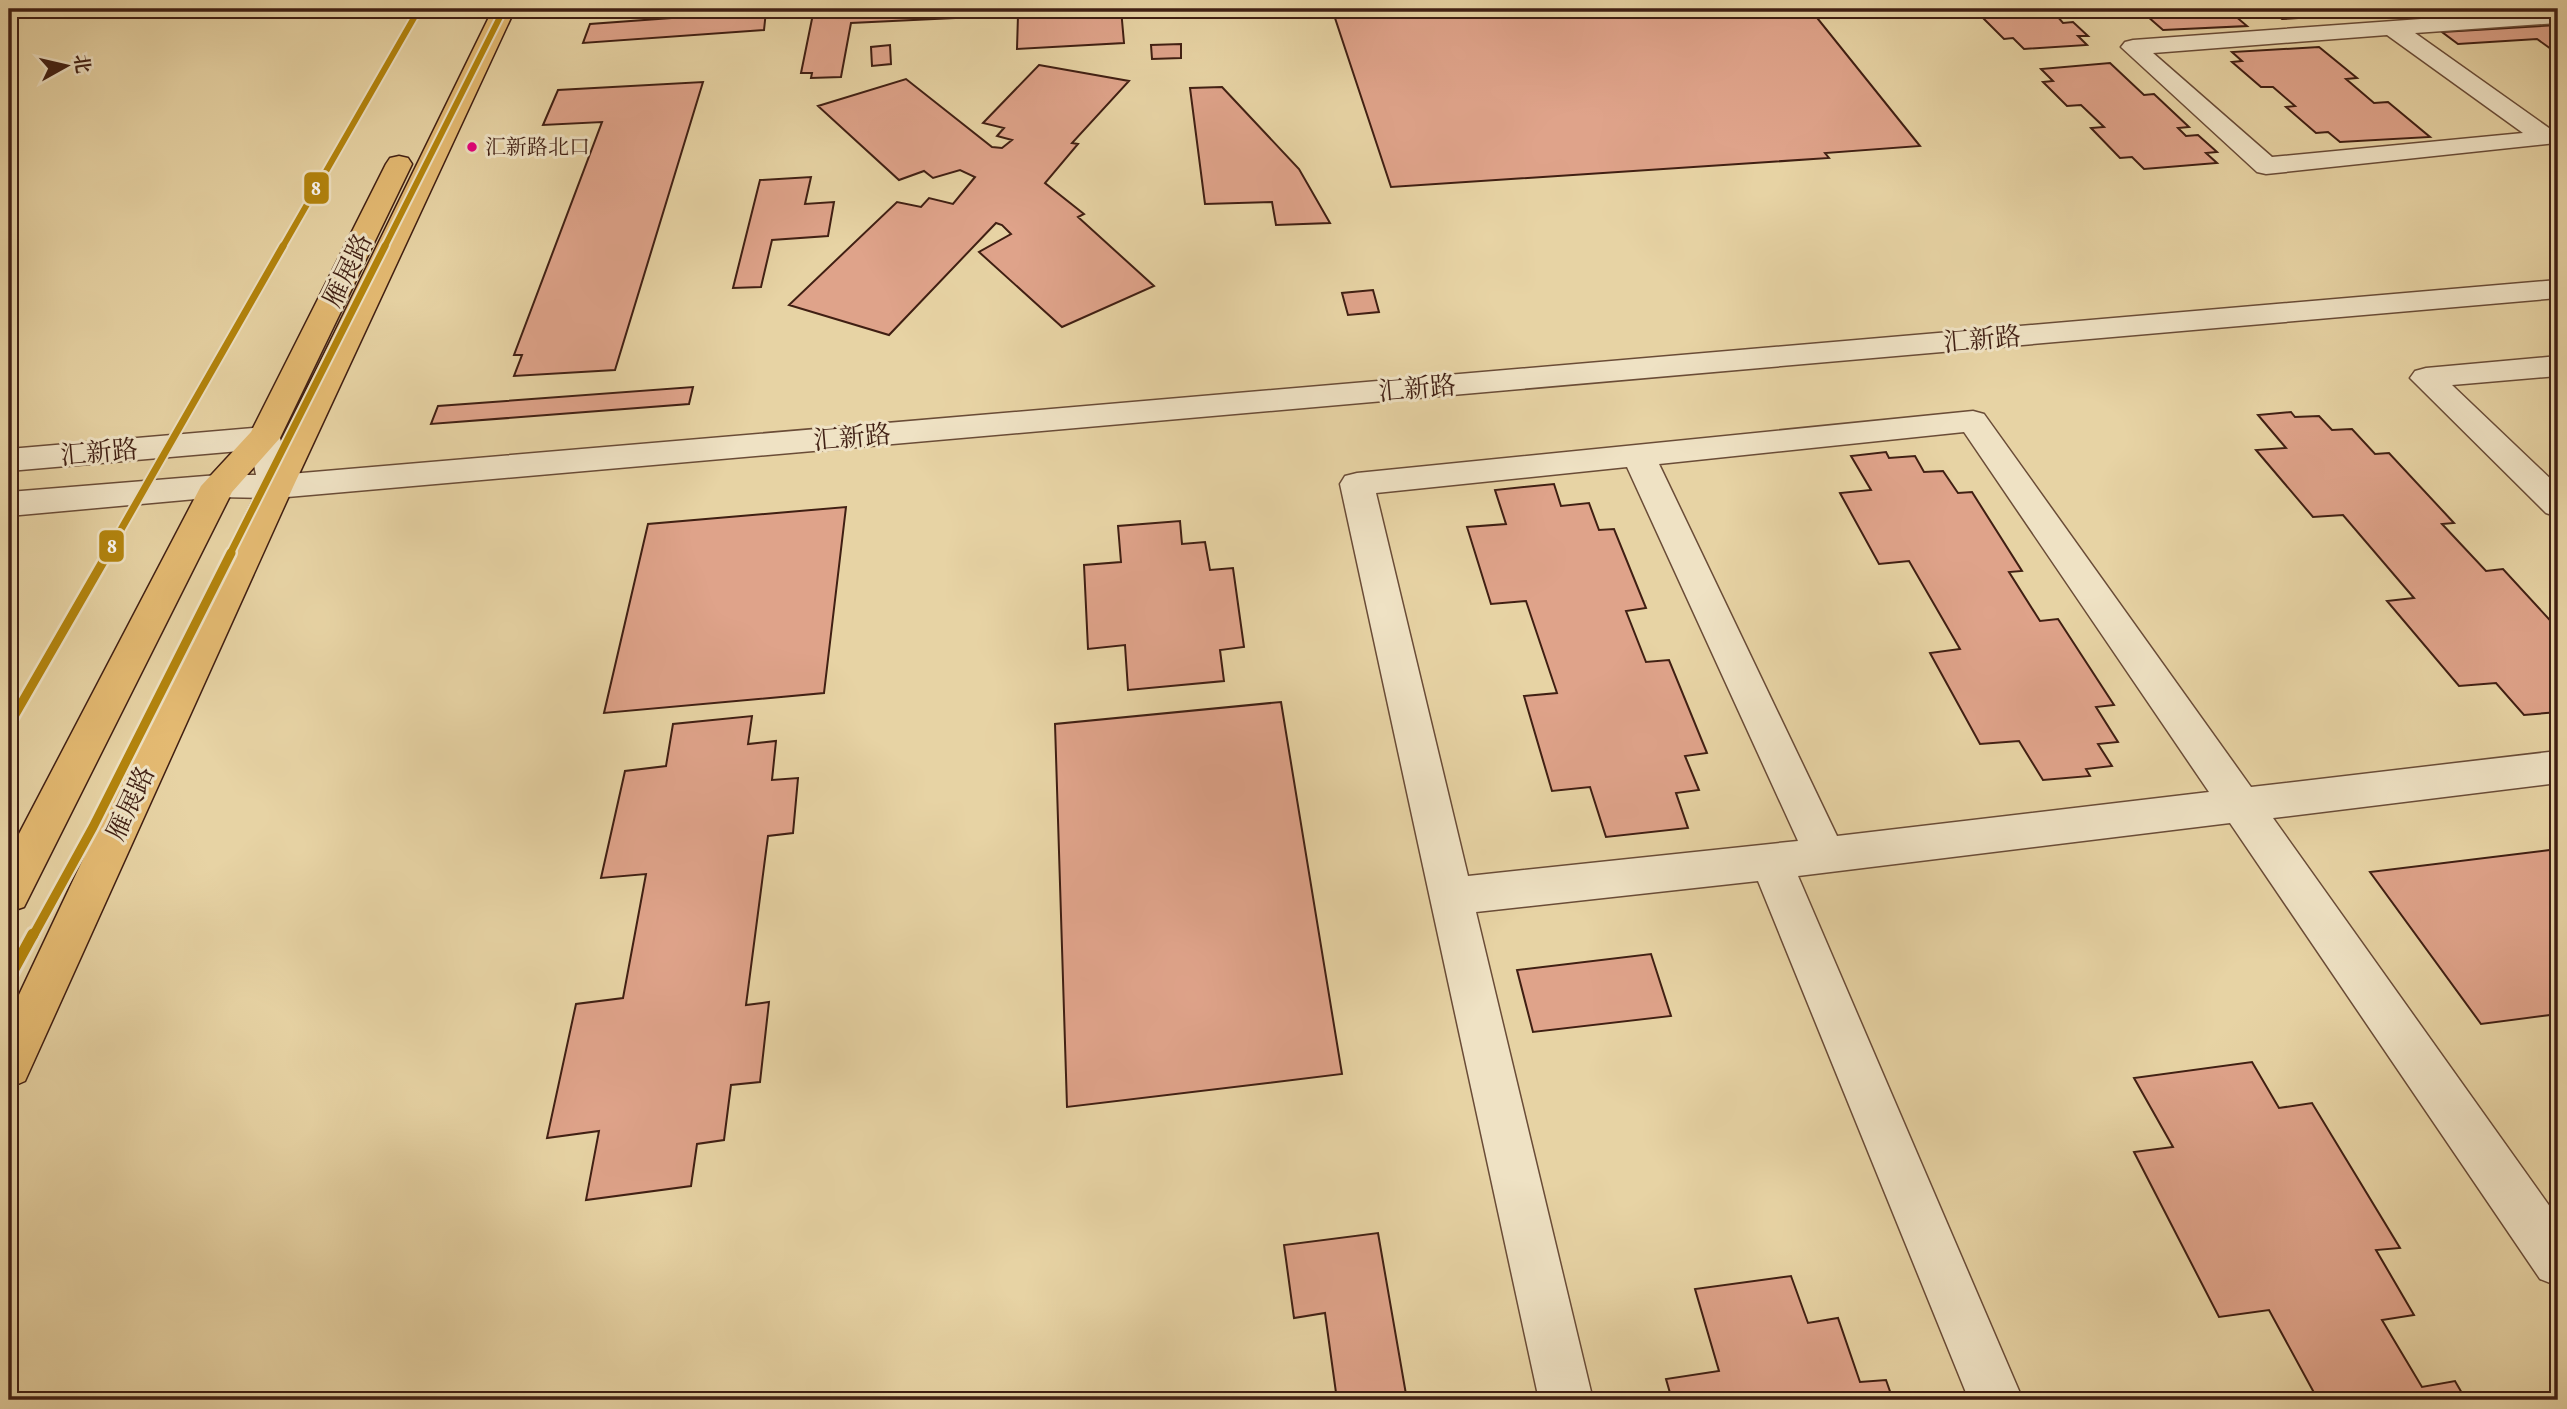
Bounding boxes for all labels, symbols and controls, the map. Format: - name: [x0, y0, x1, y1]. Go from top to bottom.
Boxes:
- north arrow: [32, 32, 102, 102]
- text: 北: [67, 53, 95, 75]
- place label: 汇新路北口: [485, 134, 590, 163]
- marker: 汇新路北口: [465, 140, 479, 154]
- line badge: 8: [303, 171, 330, 205]
- text: 8: [311, 177, 321, 203]
- street label: 雁展路: [316, 228, 382, 314]
- street label: 汇新路: [1942, 320, 2023, 362]
- street label: 汇新路: [1377, 369, 1458, 411]
- street label: 汇新路: [812, 418, 893, 460]
- street label: 汇新路: [59, 433, 140, 475]
- line badge: 8: [98, 529, 125, 563]
- text: 8: [107, 535, 117, 561]
- street label: 雁展路: [99, 761, 165, 847]

